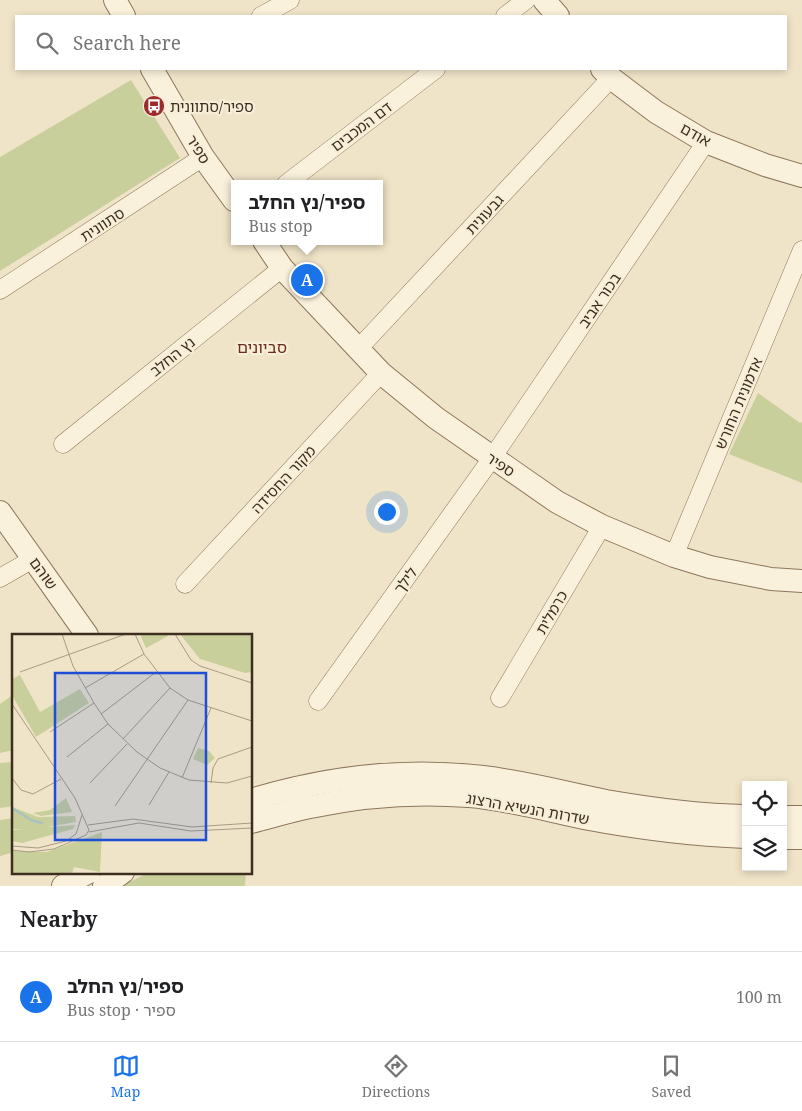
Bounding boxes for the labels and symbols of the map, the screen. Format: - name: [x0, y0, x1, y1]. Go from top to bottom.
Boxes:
- bus stop icon: ספיר/סתוונית: [142, 94, 166, 118]
- place label: ספיר/סתוונית: [170, 96, 254, 116]
- street label: דם המכבים: [326, 97, 396, 155]
- street label: אודם: [677, 117, 715, 151]
- street label: ספיר: [182, 131, 216, 167]
- street label: גבעונית: [460, 190, 508, 238]
- street label: סתוונית: [76, 202, 128, 246]
- pin: A: [291, 261, 323, 299]
- street label: בכור אביב: [573, 268, 625, 331]
- street label: נץ החלב: [145, 332, 199, 380]
- district label: סביונים: [237, 336, 287, 358]
- street label: אדמונית החורש: [710, 354, 766, 452]
- street label: מקור החסידה: [246, 441, 320, 517]
- street label: ספיר: [483, 447, 519, 481]
- your location: [374, 499, 400, 525]
- street label: שוהם: [26, 553, 62, 593]
- street label: לילך: [389, 563, 421, 597]
- street label: כרמלית: [530, 586, 572, 638]
- inset map: [12, 634, 252, 874]
- street label: שדרות הנשיא הרצוג: [465, 787, 591, 829]

